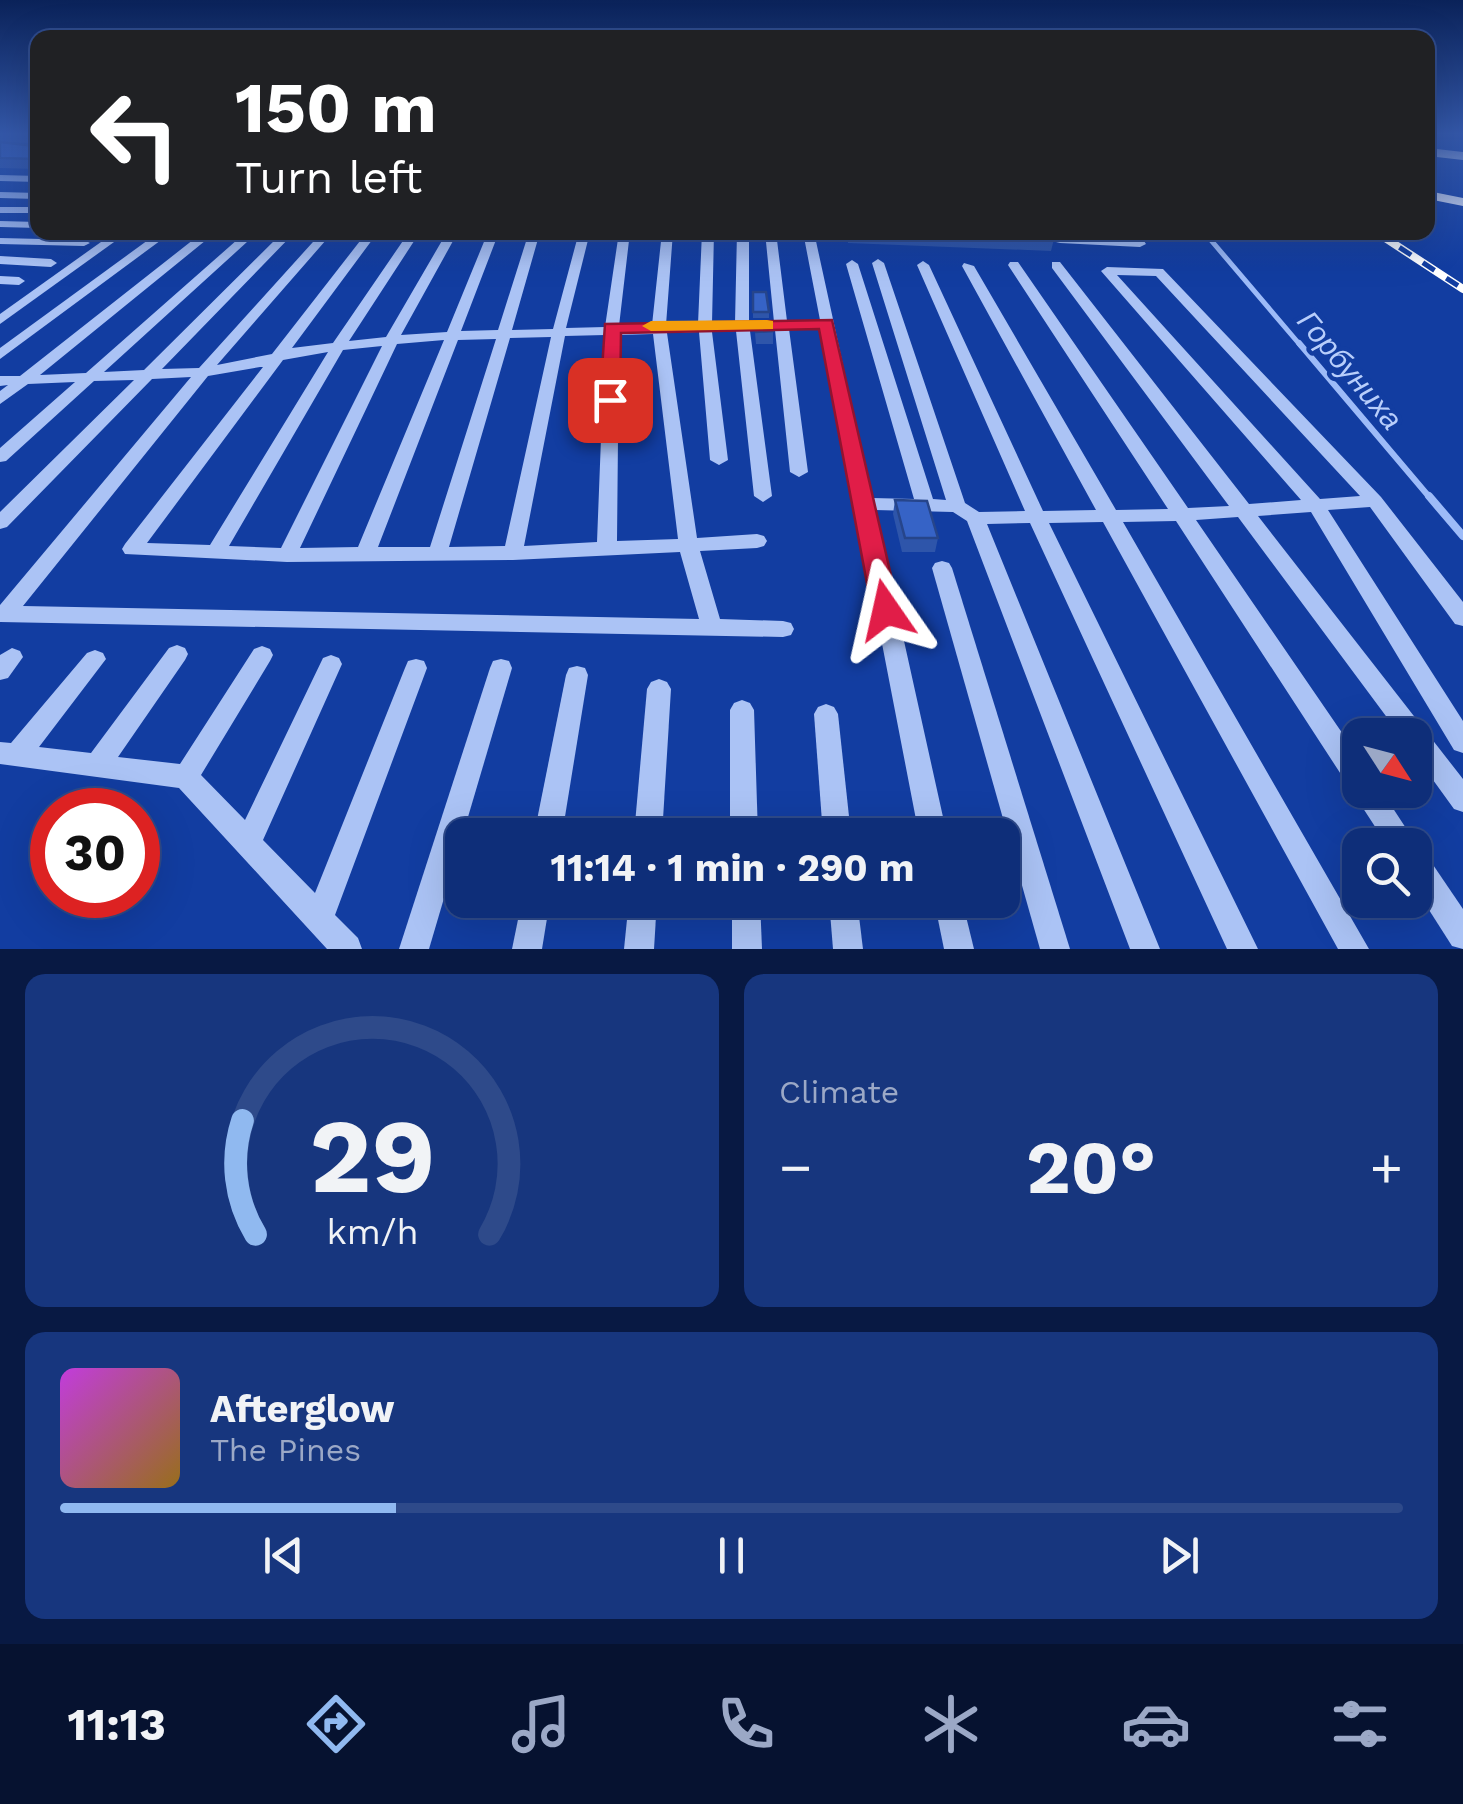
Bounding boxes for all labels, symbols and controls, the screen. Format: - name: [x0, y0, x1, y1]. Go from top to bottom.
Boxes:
- text: 150 m: [235, 67, 437, 149]
- icon: left: [70, 70, 200, 200]
- text: Turn left: [235, 151, 422, 204]
- water label: Горбуниха: [1290, 304, 1410, 436]
- pin: [568, 358, 653, 443]
- icon: arrive: [583, 373, 638, 428]
- position arrow: [834, 558, 938, 662]
- north arrow: [1342, 718, 1432, 808]
- map controls: [1342, 718, 1432, 918]
- speed limit sign: 30: [30, 788, 160, 918]
- button: search: [1342, 828, 1432, 918]
- text: 11:14 · 1 min · 290 m: [551, 846, 914, 890]
- text: Climate: [779, 1073, 899, 1111]
- text: 29: [309, 1095, 435, 1217]
- text: 20°: [1026, 1123, 1156, 1211]
- text: −: [779, 1135, 812, 1199]
- text: +: [1370, 1135, 1403, 1199]
- text: km/h: [326, 1211, 418, 1253]
- text: Afterglow: [210, 1387, 395, 1431]
- text: The Pines: [210, 1431, 361, 1469]
- icon: previous: [256, 1528, 311, 1583]
- icon: pause: [704, 1528, 759, 1583]
- icon: next: [1152, 1528, 1207, 1583]
- icon: directions: [301, 1689, 371, 1759]
- icon: music: [506, 1689, 576, 1759]
- icon: phone: [711, 1689, 781, 1759]
- icon: climate: [916, 1689, 986, 1759]
- icon: car: [1121, 1689, 1191, 1759]
- icon: filters: [1325, 1689, 1395, 1759]
- text: 11:13: [67, 1698, 166, 1751]

